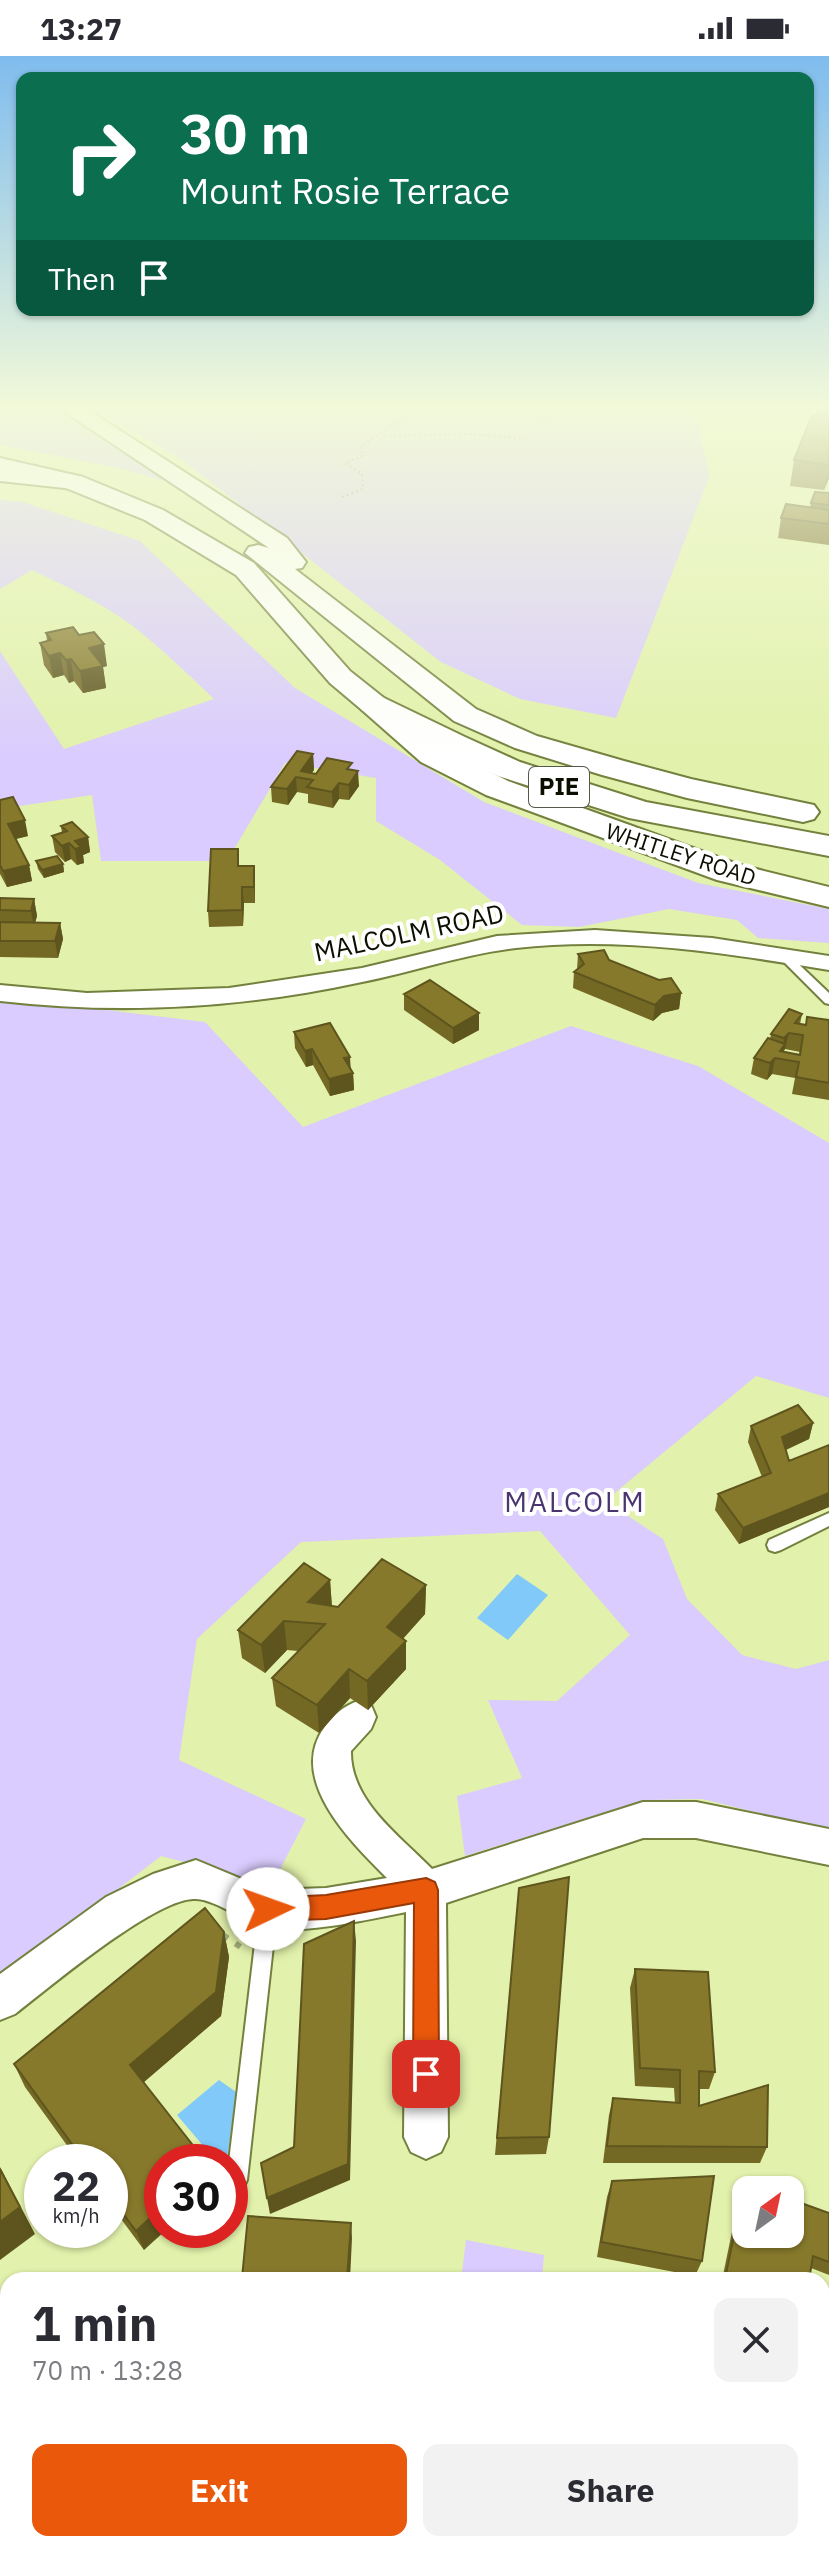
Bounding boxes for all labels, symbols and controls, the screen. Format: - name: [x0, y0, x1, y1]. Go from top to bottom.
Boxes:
- text: 13:27: [40, 9, 122, 48]
- text: 30 m: [180, 97, 310, 169]
- icon: right: [48, 104, 152, 208]
- text: Mount Rosie Terrace: [180, 167, 510, 214]
- icon: arrive: [132, 256, 176, 300]
- text: Then: [48, 259, 116, 298]
- road number: PIE: [529, 767, 589, 807]
- street label: WHITLEY ROAD: [602, 816, 760, 891]
- street label: MALCOLM ROAD: [311, 895, 507, 969]
- district label: MALCOLM: [504, 1483, 646, 1520]
- position arrow: [226, 1867, 310, 1951]
- pin: [392, 2040, 460, 2108]
- icon: arrive: [404, 2052, 448, 2096]
- speed limit sign: 30: [144, 2144, 248, 2248]
- text: 22: [52, 2160, 100, 2212]
- north arrow: [732, 2176, 804, 2248]
- map controls: [732, 2176, 804, 2248]
- text: km/h: [52, 2202, 100, 2229]
- text: 1 min: [32, 2292, 157, 2354]
- button: close: [714, 2298, 798, 2382]
- text: 70 m · 13:28: [32, 2353, 183, 2387]
- button: Exit: [32, 2444, 407, 2536]
- button: Share: [423, 2444, 798, 2536]

